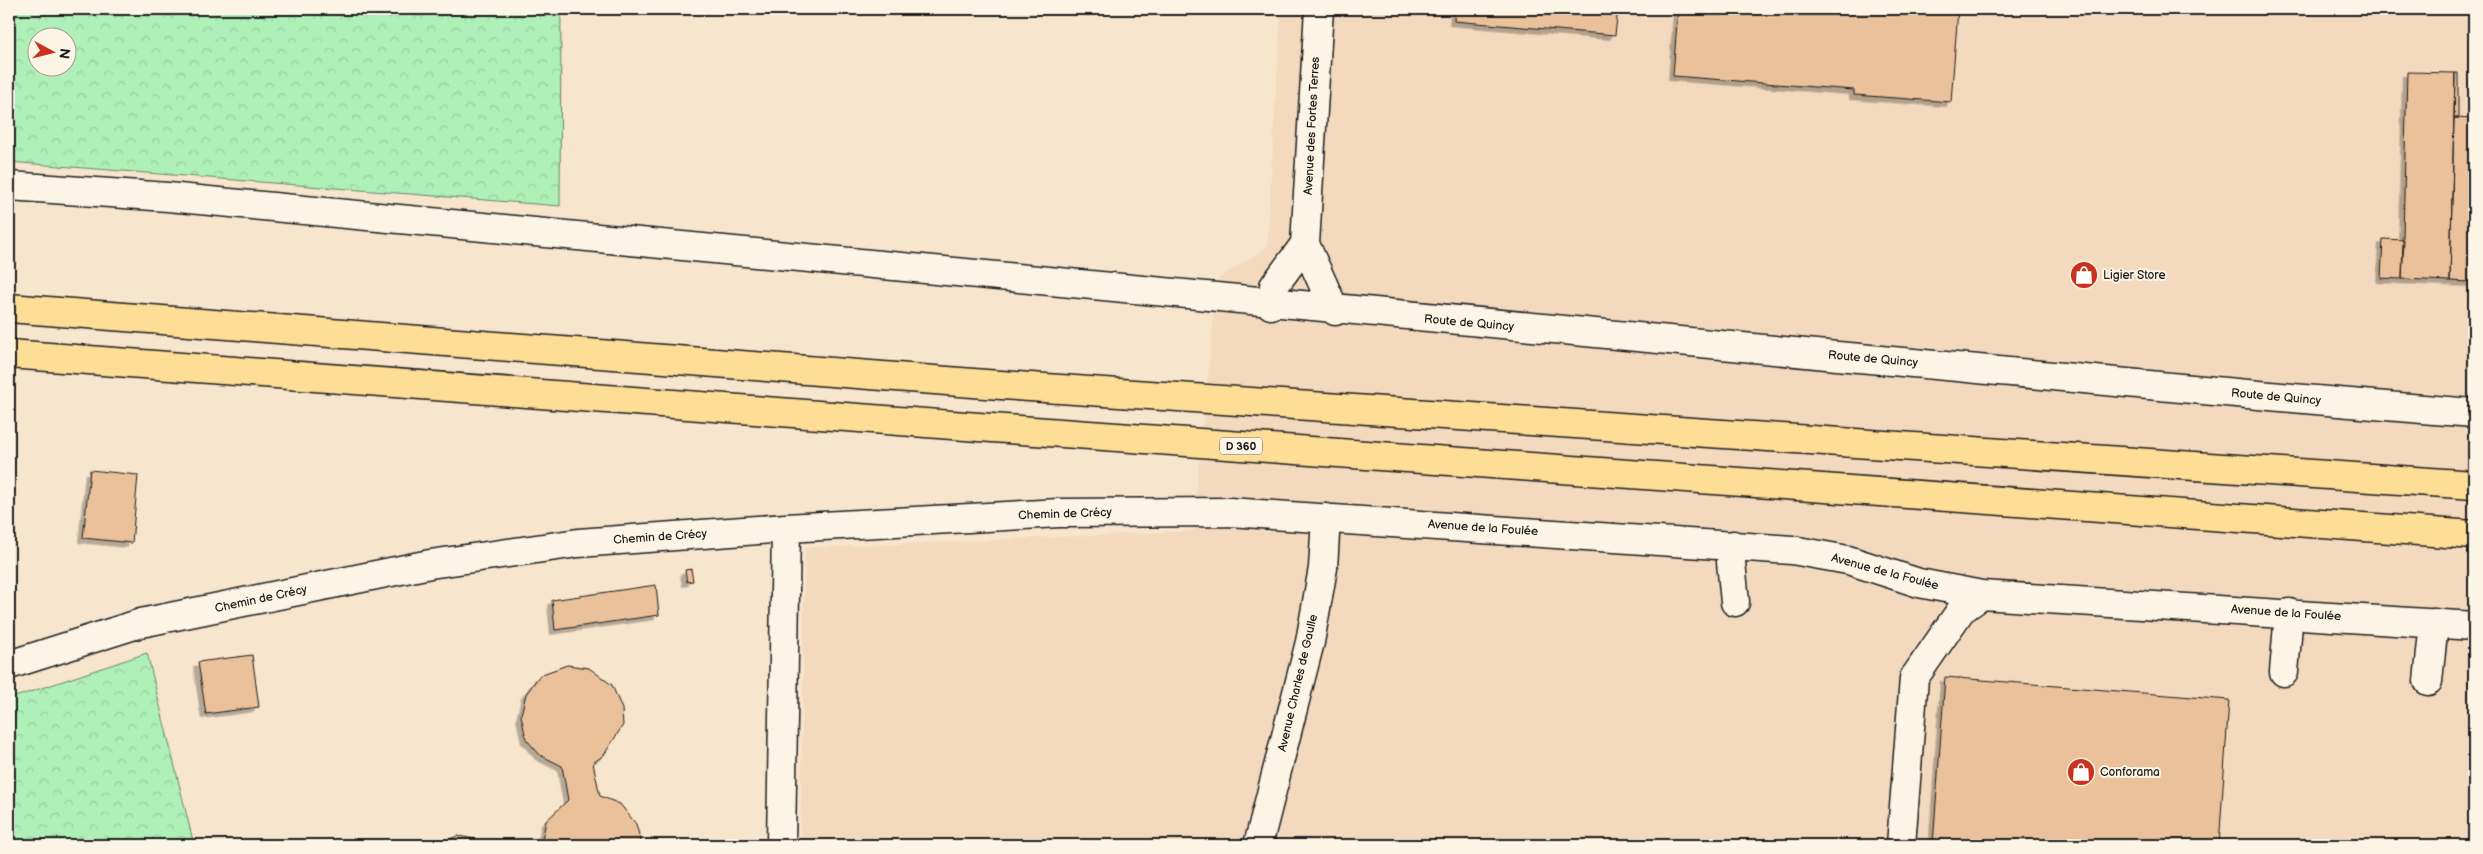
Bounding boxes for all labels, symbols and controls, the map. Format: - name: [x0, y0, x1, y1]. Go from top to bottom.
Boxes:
- north arrow: [28, 28, 78, 78]
- text: N: [55, 47, 73, 60]
- street label: Avenue des Fortes Terres: [1301, 56, 1323, 196]
- shop icon: Ligier Store: [2069, 260, 2099, 290]
- place label: Ligier Store: [2103, 268, 2166, 283]
- street label: Route de Quincy: [1423, 312, 1515, 334]
- street label: Route de Quincy: [1827, 348, 1919, 370]
- street label: Route de Quincy: [2230, 386, 2322, 408]
- road number: D 360: [1220, 438, 1262, 454]
- street label: Chemin de Crécy: [1018, 505, 1113, 523]
- street label: Avenue de la Foulée: [1427, 517, 1539, 539]
- street label: Chemin de Crécy: [613, 526, 708, 548]
- street label: Avenue de la Foulée: [1830, 550, 1940, 594]
- street label: Chemin de Crécy: [214, 582, 309, 616]
- street label: Avenue de la Foulée: [2230, 602, 2342, 624]
- street label: Avenue Charles de Gaulle: [1275, 613, 1321, 753]
- shop icon: Conforama: [2066, 757, 2096, 787]
- place label: Conforama: [2100, 765, 2160, 780]

